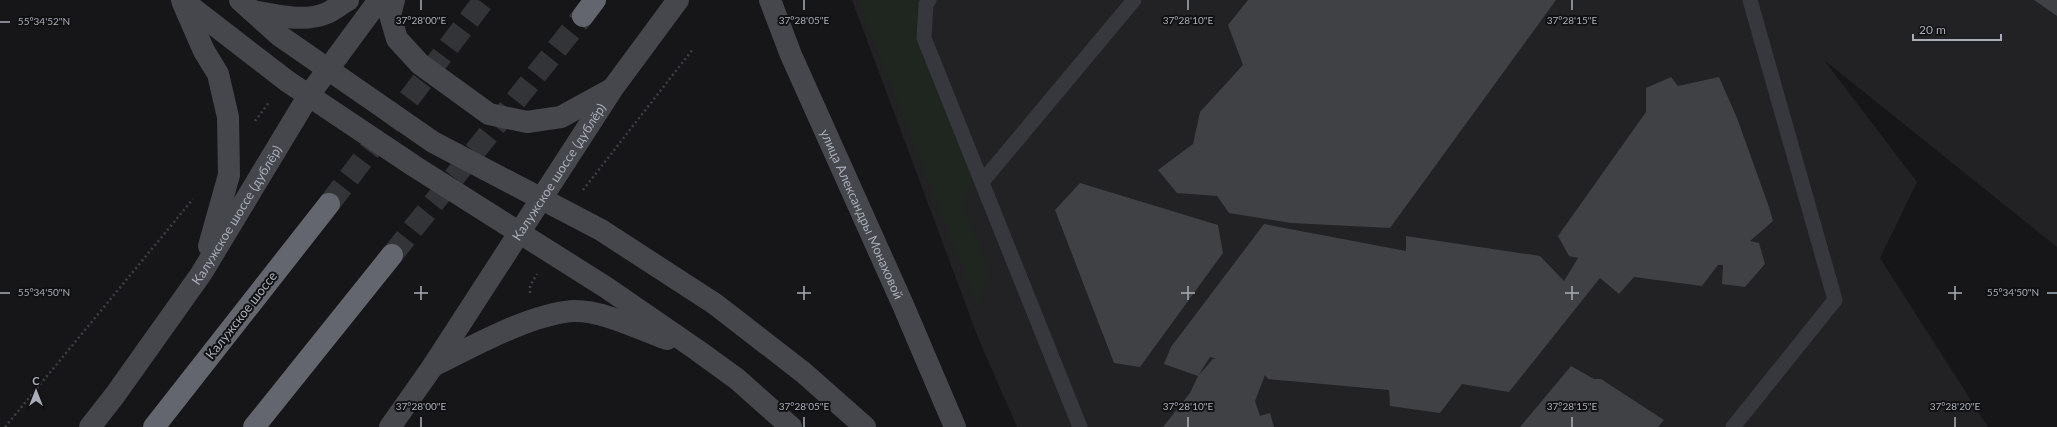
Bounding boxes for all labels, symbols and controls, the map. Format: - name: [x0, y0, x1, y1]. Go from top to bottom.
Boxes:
- text: 37°28'00"E: [396, 14, 446, 26]
- text: 37°28'05"E: [779, 14, 829, 26]
- text: 37°28'10"E: [1163, 14, 1213, 26]
- text: 37°28'15"E: [1547, 14, 1597, 26]
- text: 55°34'52"N: [18, 15, 70, 27]
- scale bar: [1913, 16, 2001, 42]
- text: 20 m: [1919, 22, 1946, 37]
- street label: Калужское шоссе (дублёр): [508, 100, 609, 243]
- street label: улица Александры Монаховой: [817, 126, 907, 301]
- street label: Калужское шоссе (дублёр): [188, 142, 285, 288]
- street label: Калужское шоссе: [202, 268, 280, 362]
- text: 55°34'50"N: [18, 286, 70, 298]
- text: 55°34'50"N: [1987, 286, 2039, 298]
- north arrow: [16, 371, 56, 411]
- text: С: [32, 374, 40, 387]
- text: 37°28'00"E: [396, 400, 446, 412]
- text: 37°28'05"E: [779, 400, 829, 412]
- text: 37°28'10"E: [1163, 400, 1213, 412]
- text: 37°28'15"E: [1547, 400, 1597, 412]
- text: 37°28'20"E: [1930, 400, 1980, 412]

